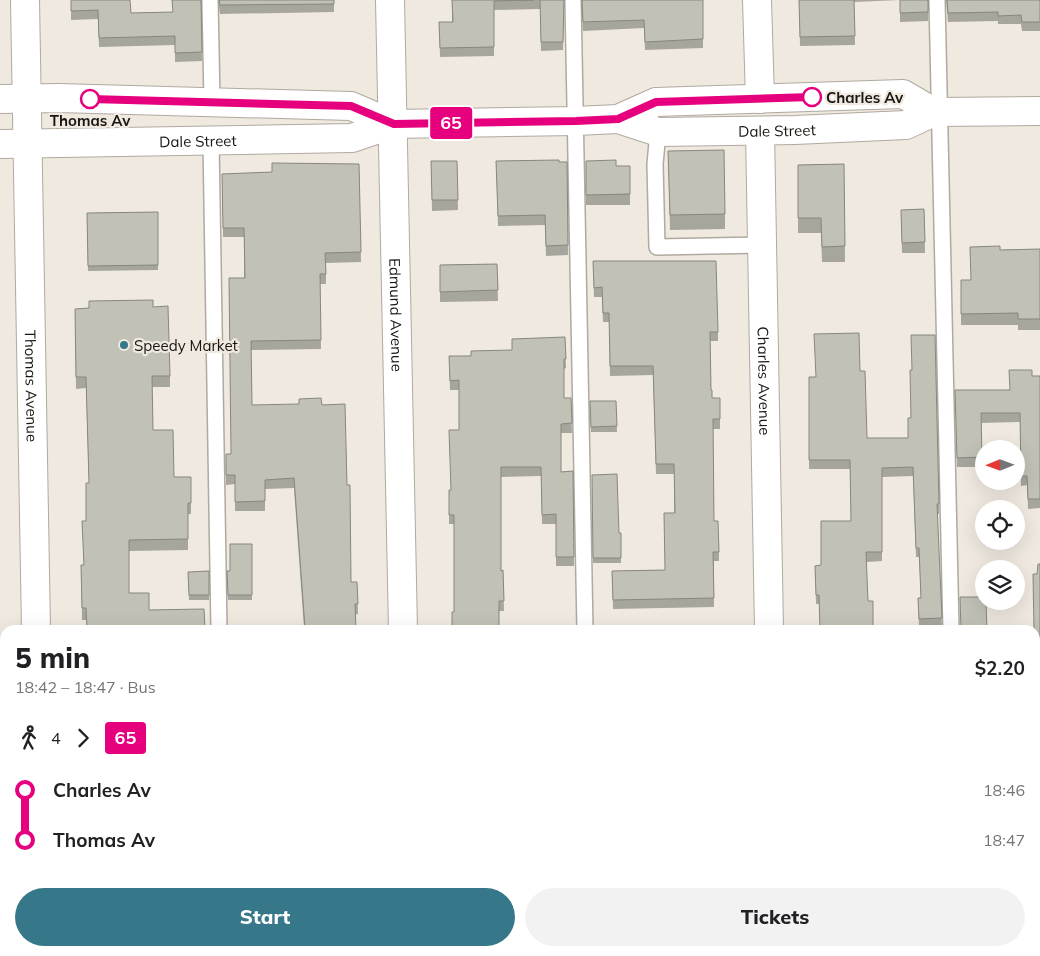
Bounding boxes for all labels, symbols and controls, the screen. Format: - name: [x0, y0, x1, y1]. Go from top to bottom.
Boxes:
- marker: Charles Av: [802, 87, 822, 107]
- place label: Charles Av: [826, 88, 904, 107]
- marker: Thomas Av: [80, 89, 100, 109]
- line badge: 65: [428, 107, 474, 139]
- place label: Thomas Av: [50, 111, 131, 130]
- text: 65: [440, 111, 462, 134]
- street label: Dale Street: [738, 120, 816, 140]
- street label: Dale Street: [159, 130, 237, 151]
- street label: Edmund Avenue: [386, 258, 407, 372]
- street label: Charles Avenue: [754, 326, 775, 436]
- street label: Thomas Avenue: [21, 330, 42, 442]
- place label: Speedy Market: [134, 336, 238, 355]
- marker: Speedy Market: [118, 339, 130, 351]
- north arrow: [975, 440, 1025, 490]
- map controls: [975, 440, 1025, 610]
- button: locate: [975, 500, 1025, 550]
- button: layers: [975, 560, 1025, 610]
- text: 5 min: [15, 640, 90, 675]
- text: $2.20: [975, 656, 1025, 680]
- text: 18:42 – 18:47 · Bus: [15, 677, 156, 697]
- icon: walk: [15, 724, 43, 752]
- icon: forward: [69, 724, 97, 752]
- text: 65: [115, 726, 136, 749]
- text: 4: [51, 728, 61, 748]
- text: Charles Av: [53, 778, 151, 802]
- text: 18:46: [983, 780, 1025, 800]
- text: Thomas Av: [53, 828, 155, 852]
- text: 18:47: [983, 830, 1025, 850]
- button: Start: [15, 888, 515, 946]
- button: Tickets: [525, 888, 1025, 946]

